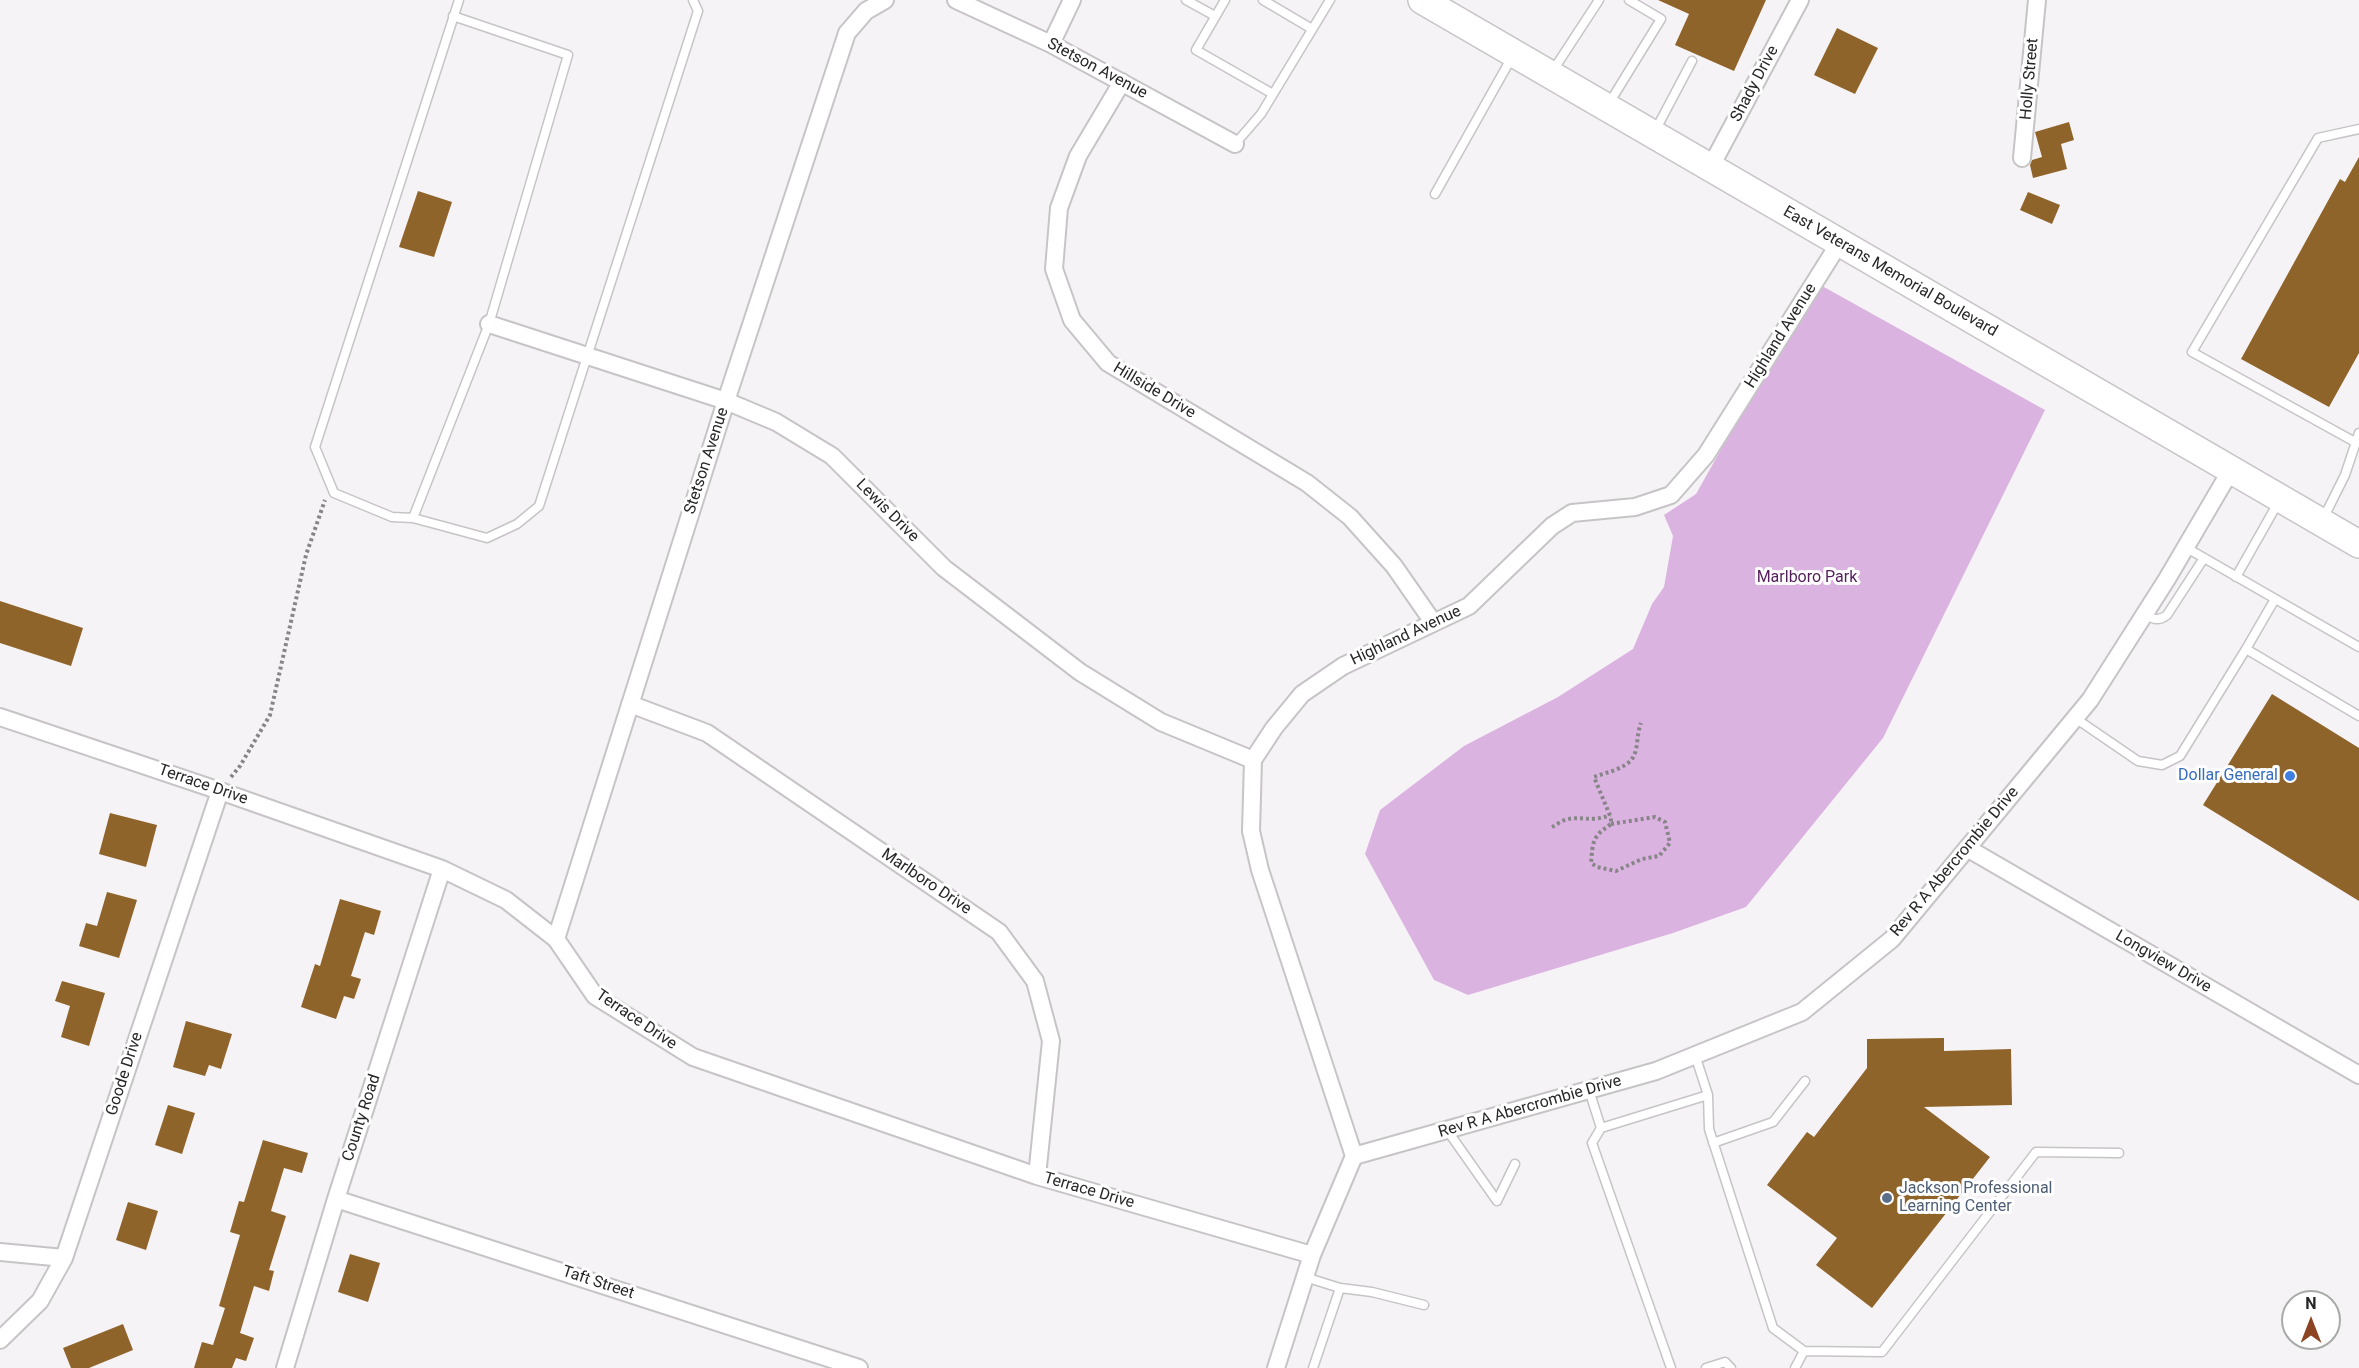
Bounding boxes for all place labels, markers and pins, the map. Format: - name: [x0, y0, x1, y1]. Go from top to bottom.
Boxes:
- place label: Dollar General: [2178, 766, 2278, 786]
- marker: Dollar General: [2283, 769, 2297, 783]
- place label: Jackson Professional Learning Center: [1899, 1179, 2053, 1217]
- marker: Jackson Professional Learning Center: [1880, 1191, 1894, 1205]

